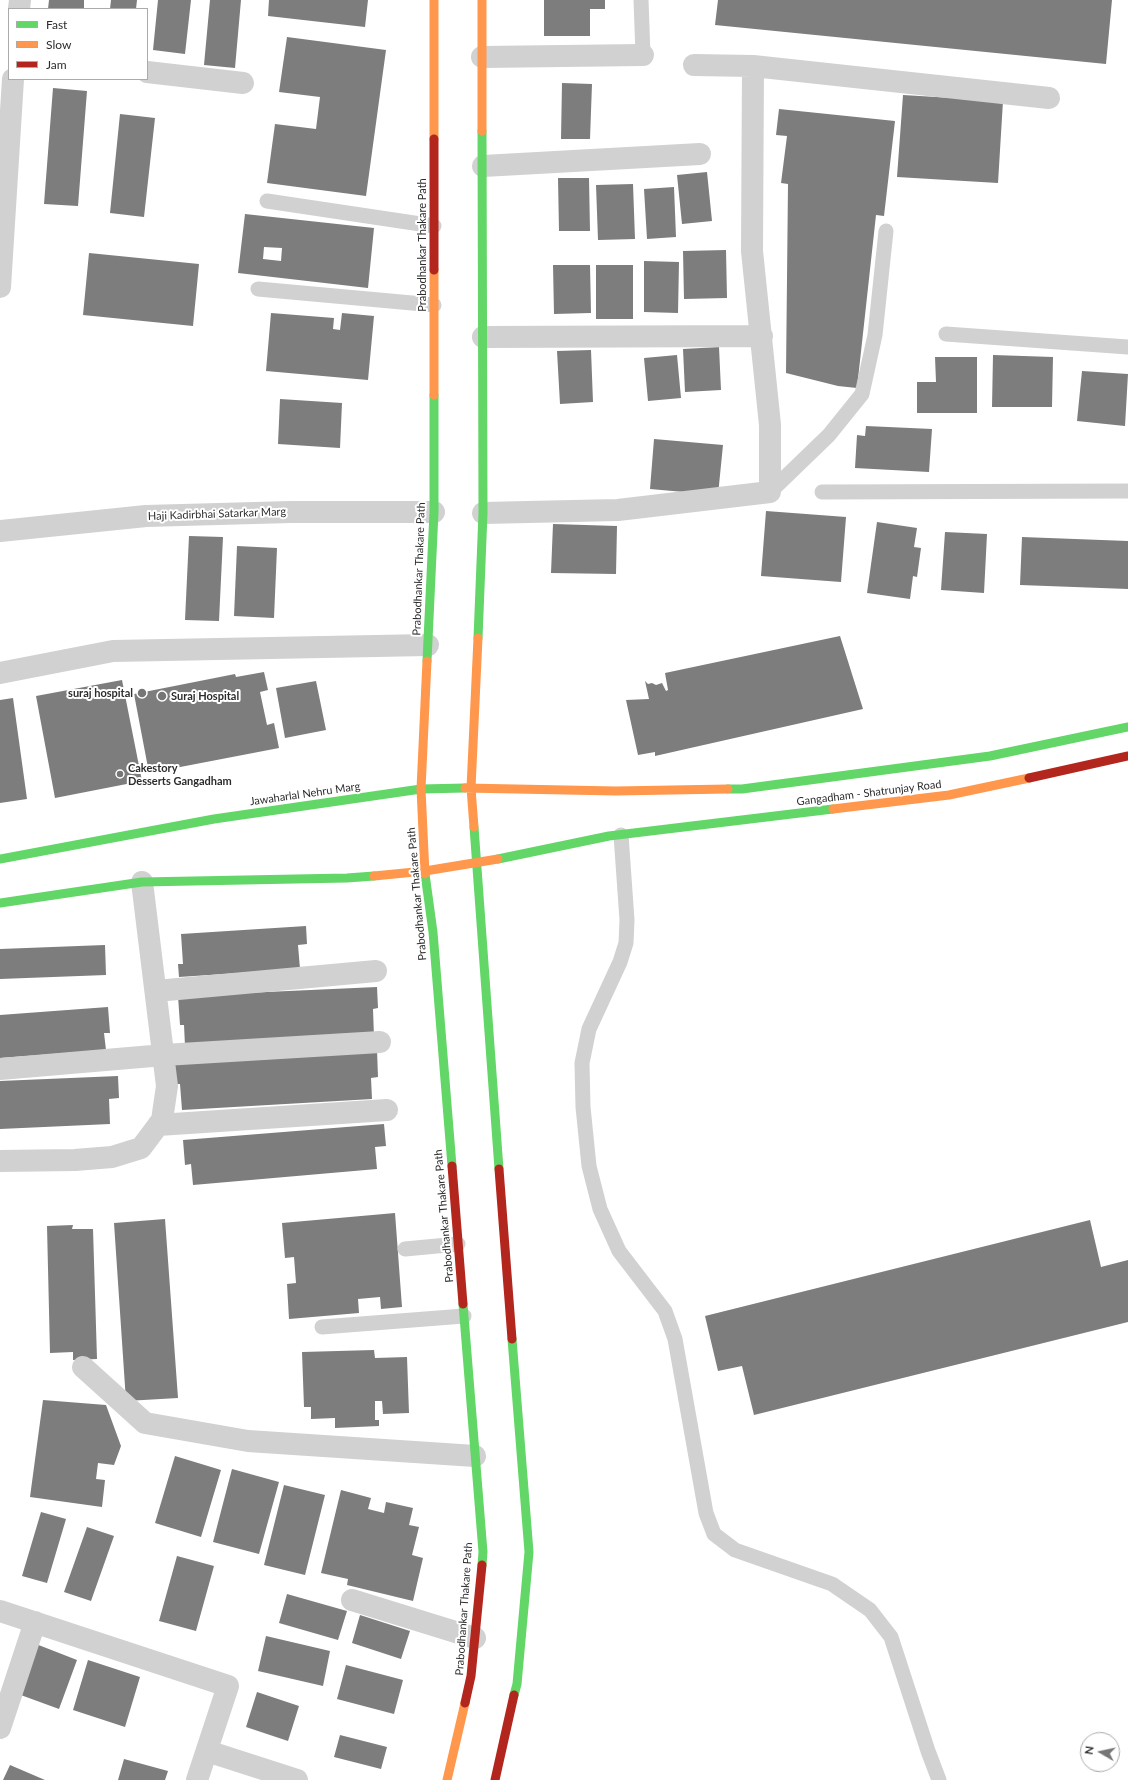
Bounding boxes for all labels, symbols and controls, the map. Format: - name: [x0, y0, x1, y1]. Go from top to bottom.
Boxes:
- legend: [8, 8, 148, 80]
- text: Fast: [46, 17, 67, 32]
- text: Slow: [46, 37, 71, 52]
- text: Jam: [46, 57, 67, 72]
- street label: Prabodhankar Thakare Path: [415, 178, 429, 312]
- street label: Prabodhankar Thakare Path: [410, 502, 428, 636]
- street label: Haji Kadirbhai Satarkar Marg: [148, 505, 286, 523]
- place label: suraj hospital: [68, 686, 133, 700]
- marker: suraj hospital: [136, 687, 148, 699]
- place label: Suraj Hospital: [171, 689, 239, 703]
- marker: Suraj Hospital: [156, 690, 168, 702]
- place label: Cakestory Desserts Gangadham: [128, 761, 232, 787]
- marker: Cakestory Desserts Gangadham: [115, 769, 125, 779]
- street label: Gangadham - Shatrunjay Road: [796, 778, 942, 808]
- street label: Jawaharlal Nehru Marg: [249, 780, 361, 808]
- street label: Prabodhankar Thakare Path: [405, 827, 429, 961]
- street label: Prabodhankar Thakare Path: [432, 1149, 456, 1283]
- street label: Prabodhankar Thakare Path: [453, 1542, 475, 1676]
- north arrow: [1080, 1732, 1120, 1772]
- text: N: [1082, 1745, 1096, 1755]

